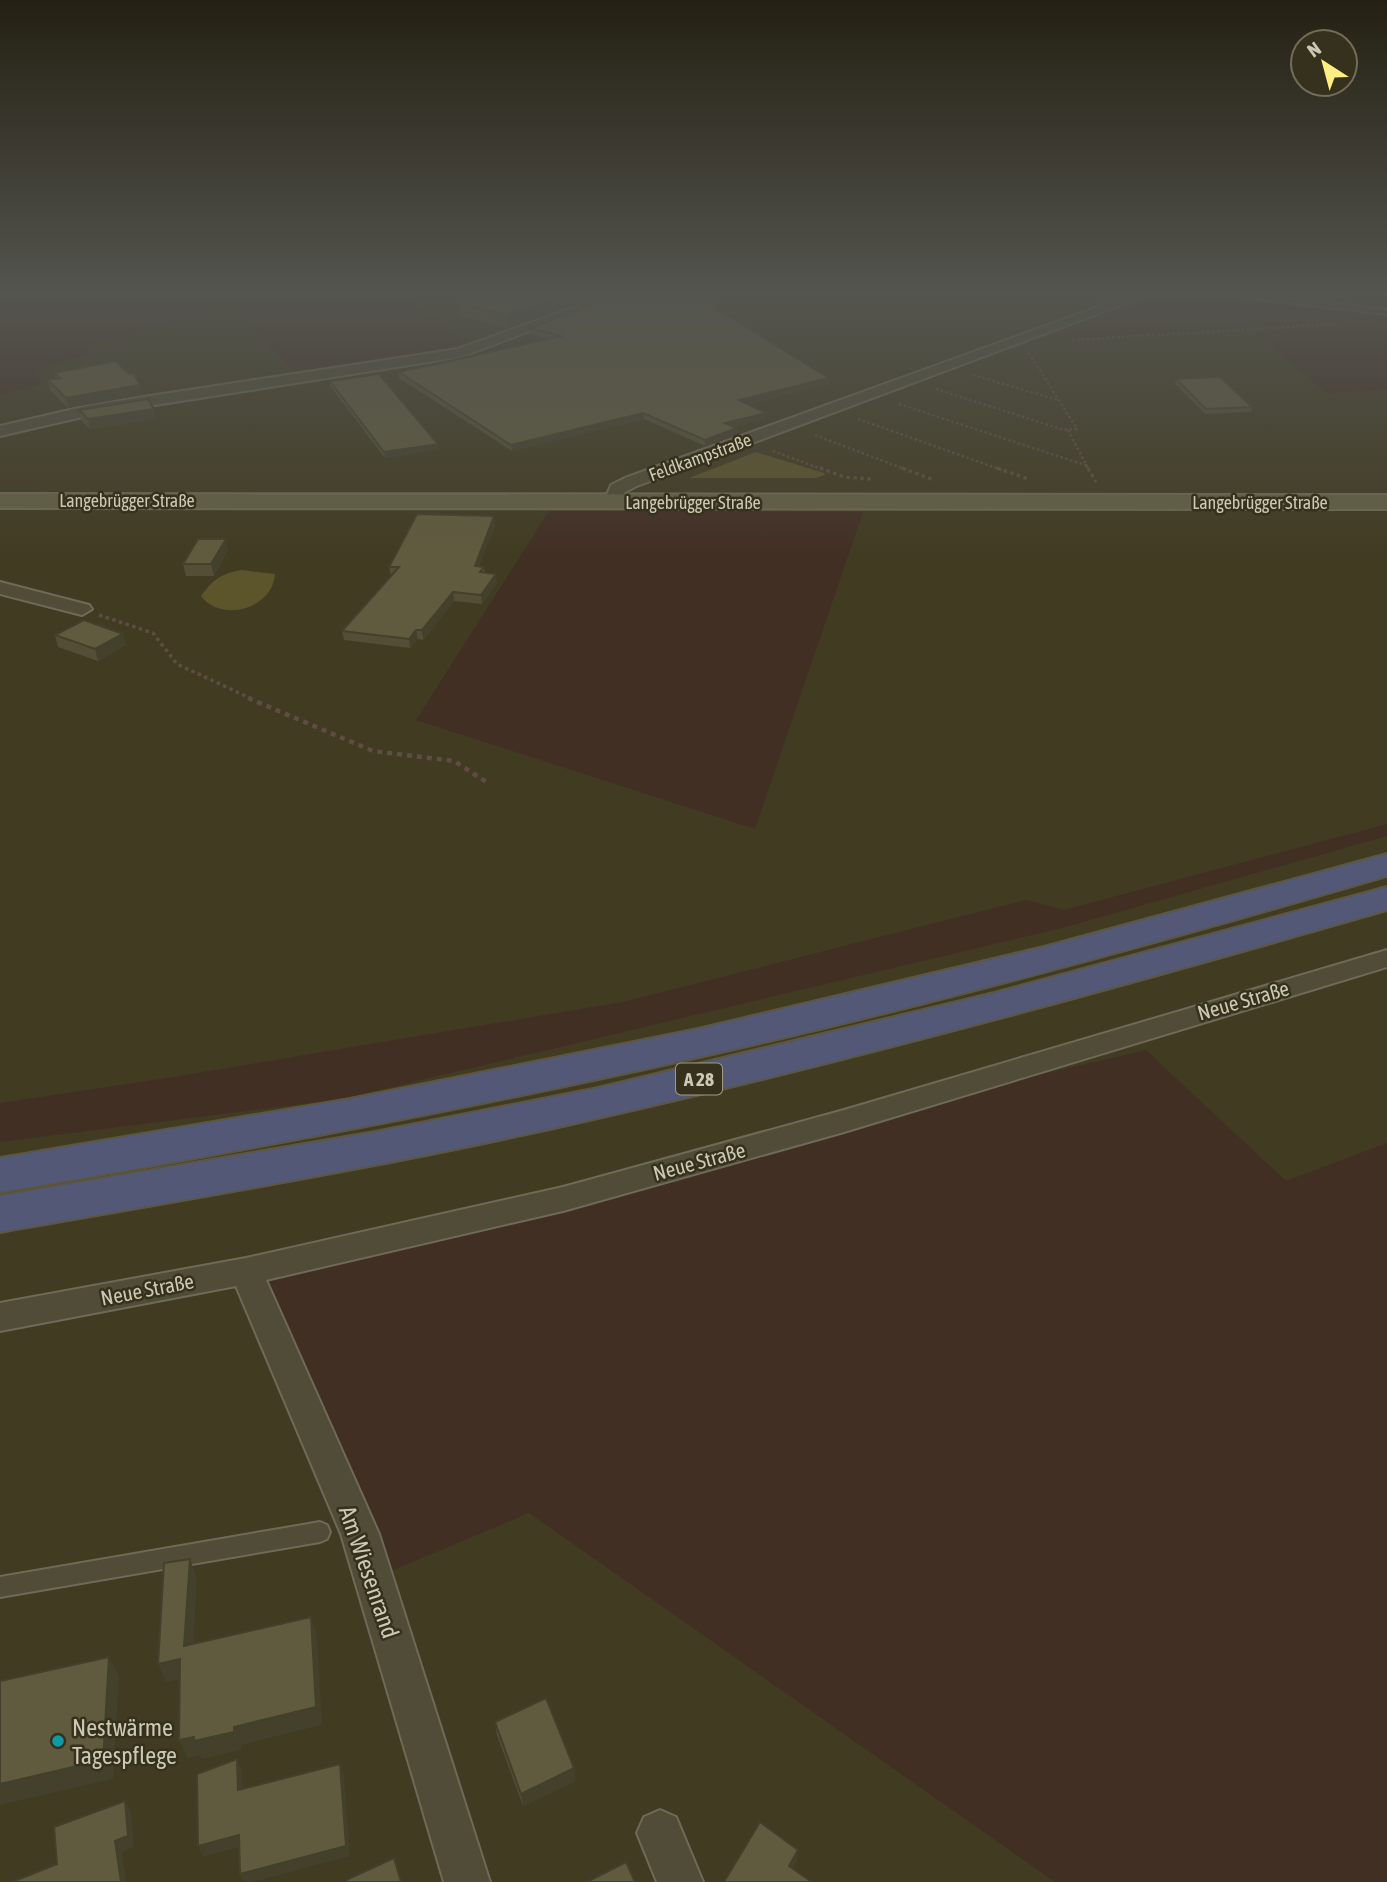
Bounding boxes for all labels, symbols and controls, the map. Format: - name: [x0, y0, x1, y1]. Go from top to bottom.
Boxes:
- north arrow: [1289, 28, 1359, 98]
- text: N: [1303, 37, 1325, 61]
- street label: Feldkampstraße: [646, 429, 754, 485]
- street label: Langebrügger Straße: [59, 490, 195, 511]
- street label: Langebrügger Straße: [625, 492, 761, 513]
- street label: Langebrügger Straße: [1192, 492, 1328, 513]
- street label: Neue Straße: [1194, 975, 1292, 1025]
- road number: A 28: [676, 1064, 722, 1094]
- street label: Neue Straße: [650, 1137, 748, 1185]
- street label: Neue Straße: [98, 1268, 196, 1310]
- street label: Am Wiesenrand: [334, 1502, 404, 1642]
- place label: Nestwärme Tagespflege: [72, 1714, 177, 1769]
- marker: Nestwärme Tagespflege: [50, 1733, 66, 1749]

